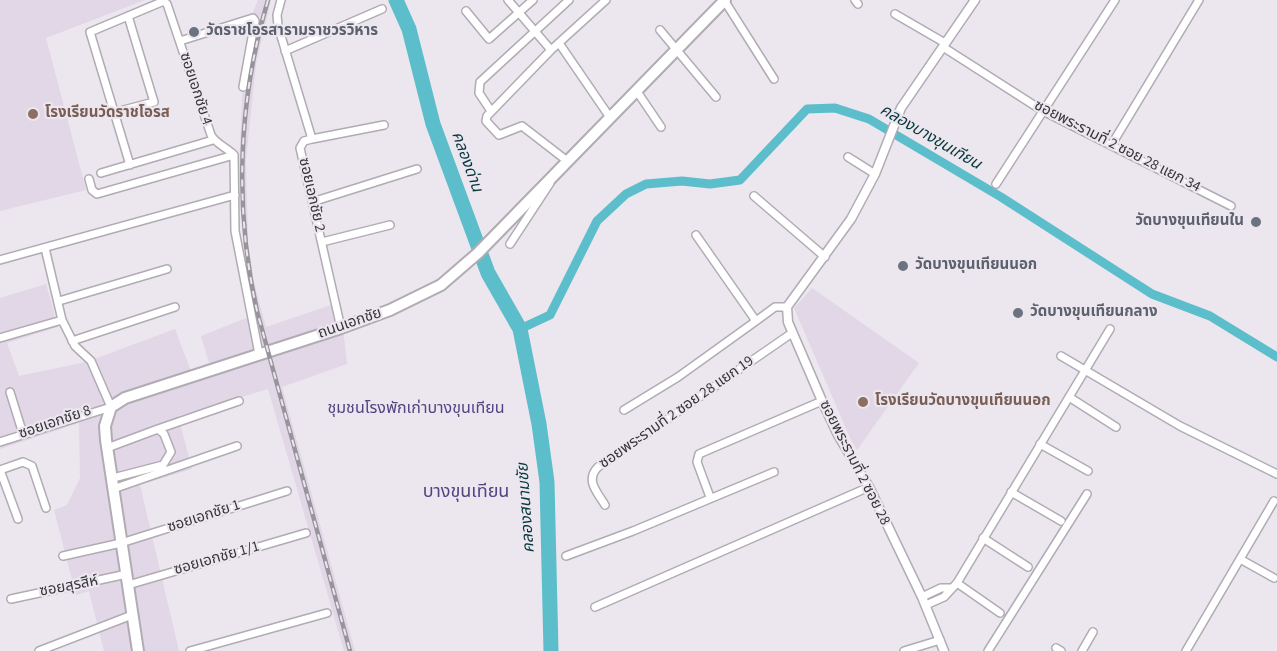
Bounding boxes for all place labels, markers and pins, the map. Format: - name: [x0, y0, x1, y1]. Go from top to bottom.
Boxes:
- place label: วัดราชโอรสารามราชวรวิหาร: [206, 23, 378, 41]
- marker: วัดราชโอรสารามราชวรวิหาร: [187, 25, 201, 39]
- place label: โรงเรียนวัดราชโอรส: [45, 105, 170, 123]
- marker: โรงเรียนวัดราชโอรส: [26, 107, 40, 121]
- place label: วัดบางขุนเทียนใน: [1135, 213, 1244, 231]
- marker: วัดบางขุนเทียนใน: [1249, 215, 1263, 229]
- place label: วัดบางขุนเทียนนอก: [915, 257, 1037, 275]
- marker: วัดบางขุนเทียนนอก: [896, 259, 910, 273]
- place label: วัดบางขุนเทียนกลาง: [1030, 304, 1158, 322]
- marker: วัดบางขุนเทียนกลาง: [1011, 306, 1025, 320]
- place label: โรงเรียนวัดบางขุนเทียนนอก: [875, 393, 1050, 411]
- marker: โรงเรียนวัดบางขุนเทียนนอก: [856, 395, 870, 409]

